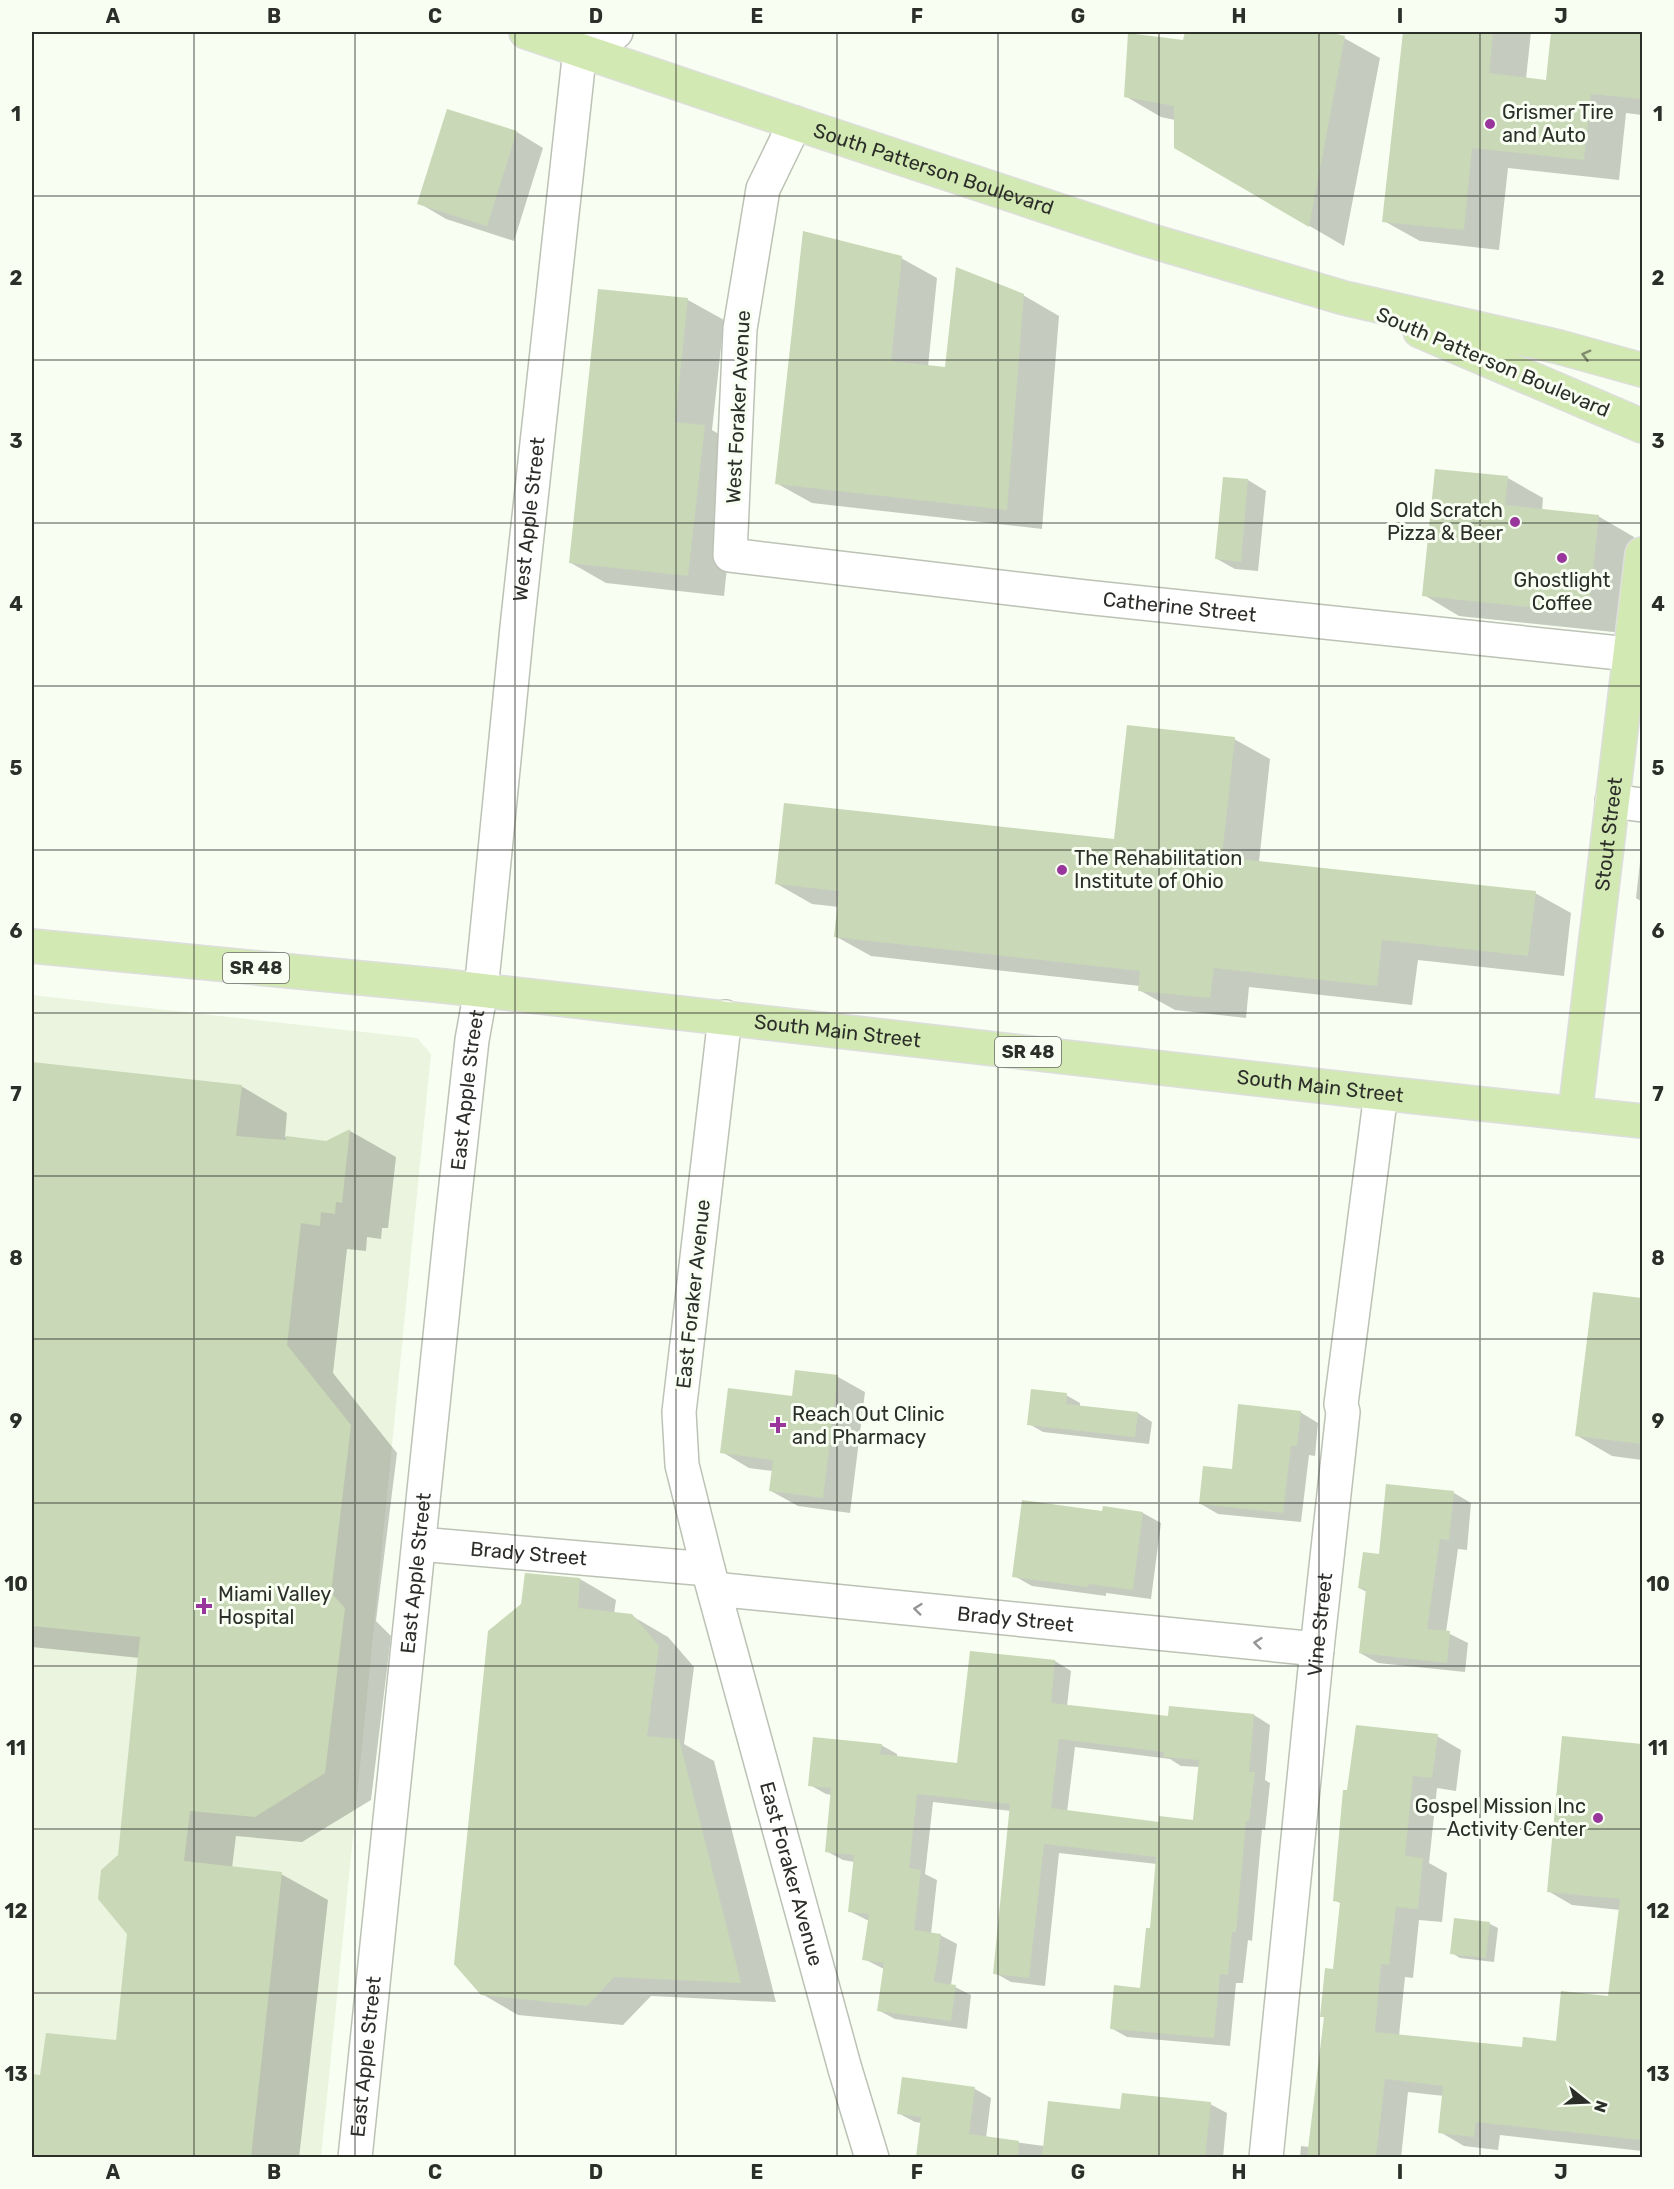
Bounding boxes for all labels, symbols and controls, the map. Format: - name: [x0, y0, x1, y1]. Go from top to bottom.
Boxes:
- text: A: [106, 4, 121, 28]
- text: B: [267, 4, 281, 28]
- text: C: [428, 4, 442, 28]
- text: D: [589, 4, 603, 28]
- text: E: [751, 4, 763, 28]
- text: F: [911, 4, 923, 28]
- text: G: [1071, 4, 1085, 28]
- text: H: [1232, 4, 1246, 28]
- text: I: [1397, 4, 1403, 28]
- text: J: [1554, 4, 1568, 28]
- place label: Grismer Tire and Auto: [1502, 100, 1614, 147]
- text: 1: [11, 102, 21, 126]
- text: 1: [1653, 102, 1663, 126]
- marker: Grismer Tire and Auto: [1483, 117, 1497, 131]
- street label: South Patterson Boulevard: [811, 118, 1057, 220]
- text: 2: [10, 266, 23, 290]
- text: 2: [1652, 266, 1665, 290]
- street label: South Patterson Boulevard: [1373, 302, 1613, 422]
- street label: West Foraker Avenue: [721, 310, 755, 504]
- one-way arrow: [1581, 349, 1591, 362]
- text: 3: [9, 429, 23, 453]
- text: 3: [1651, 429, 1665, 453]
- street label: West Apple Street: [508, 436, 550, 603]
- place label: Old Scratch Pizza & Beer: [1387, 498, 1503, 545]
- marker: Old Scratch Pizza & Beer: [1508, 515, 1522, 529]
- marker: Ghostlight Coffee: [1555, 551, 1569, 565]
- place label: Ghostlight Coffee: [1514, 568, 1611, 615]
- street label: Catherine Street: [1102, 587, 1258, 627]
- text: 4: [9, 592, 23, 616]
- text: 4: [1651, 592, 1665, 616]
- text: 5: [10, 756, 23, 780]
- text: 5: [1652, 756, 1665, 780]
- street label: Stout Street: [1590, 776, 1627, 892]
- place label: The Rehabilitation Institute of Ohio: [1074, 846, 1242, 893]
- marker: The Rehabilitation Institute of Ohio: [1055, 863, 1069, 877]
- text: 6: [9, 919, 23, 943]
- text: 6: [1651, 919, 1665, 943]
- road number: SR 48: [223, 953, 289, 983]
- street label: East Apple Street: [446, 1007, 489, 1171]
- street label: South Main Street: [753, 1010, 922, 1052]
- road number: SR 48: [995, 1037, 1061, 1067]
- street label: South Main Street: [1236, 1065, 1405, 1107]
- text: 7: [10, 1082, 22, 1106]
- text: 7: [1652, 1082, 1664, 1106]
- street label: East Foraker Avenue: [671, 1198, 715, 1390]
- text: 8: [9, 1246, 23, 1270]
- text: 8: [1651, 1246, 1665, 1270]
- place label: Reach Out Clinic and Pharmacy: [792, 1402, 945, 1449]
- text: 9: [10, 1409, 23, 1433]
- text: 9: [1652, 1409, 1665, 1433]
- marker: Reach Out Clinic and Pharmacy: [769, 1416, 787, 1434]
- street label: East Apple Street: [395, 1491, 436, 1655]
- street label: Brady Street: [469, 1536, 588, 1570]
- text: 10: [4, 1572, 28, 1596]
- street label: Vine Street: [1302, 1572, 1337, 1678]
- text: 10: [1646, 1572, 1670, 1596]
- place label: Miami Valley Hospital: [218, 1582, 331, 1629]
- marker: Miami Valley Hospital: [195, 1597, 213, 1615]
- street label: Brady Street: [956, 1601, 1075, 1637]
- one-way arrow: [914, 1603, 923, 1616]
- one-way arrow: [1254, 1637, 1263, 1650]
- text: 11: [6, 1736, 26, 1760]
- text: 11: [1648, 1736, 1668, 1760]
- street label: East Foraker Avenue: [755, 1779, 828, 1969]
- place label: Gospel Mission Inc Activity Center: [1415, 1794, 1586, 1841]
- marker: Gospel Mission Inc Activity Center: [1591, 1811, 1605, 1825]
- text: 12: [5, 1899, 27, 1923]
- text: 12: [1647, 1899, 1669, 1923]
- street label: East Apple Street: [345, 1975, 386, 2138]
- text: 13: [4, 2062, 28, 2086]
- text: 13: [1646, 2062, 1670, 2086]
- north arrow: [1557, 2072, 1617, 2132]
- text: N: [1590, 2098, 1612, 2115]
- text: A: [106, 2160, 121, 2184]
- text: B: [267, 2160, 281, 2184]
- text: C: [428, 2160, 442, 2184]
- text: D: [589, 2160, 603, 2184]
- text: E: [751, 2160, 763, 2184]
- text: F: [911, 2160, 923, 2184]
- text: G: [1071, 2160, 1085, 2184]
- text: H: [1232, 2160, 1246, 2184]
- text: I: [1397, 2160, 1403, 2184]
- text: J: [1554, 2160, 1568, 2184]

